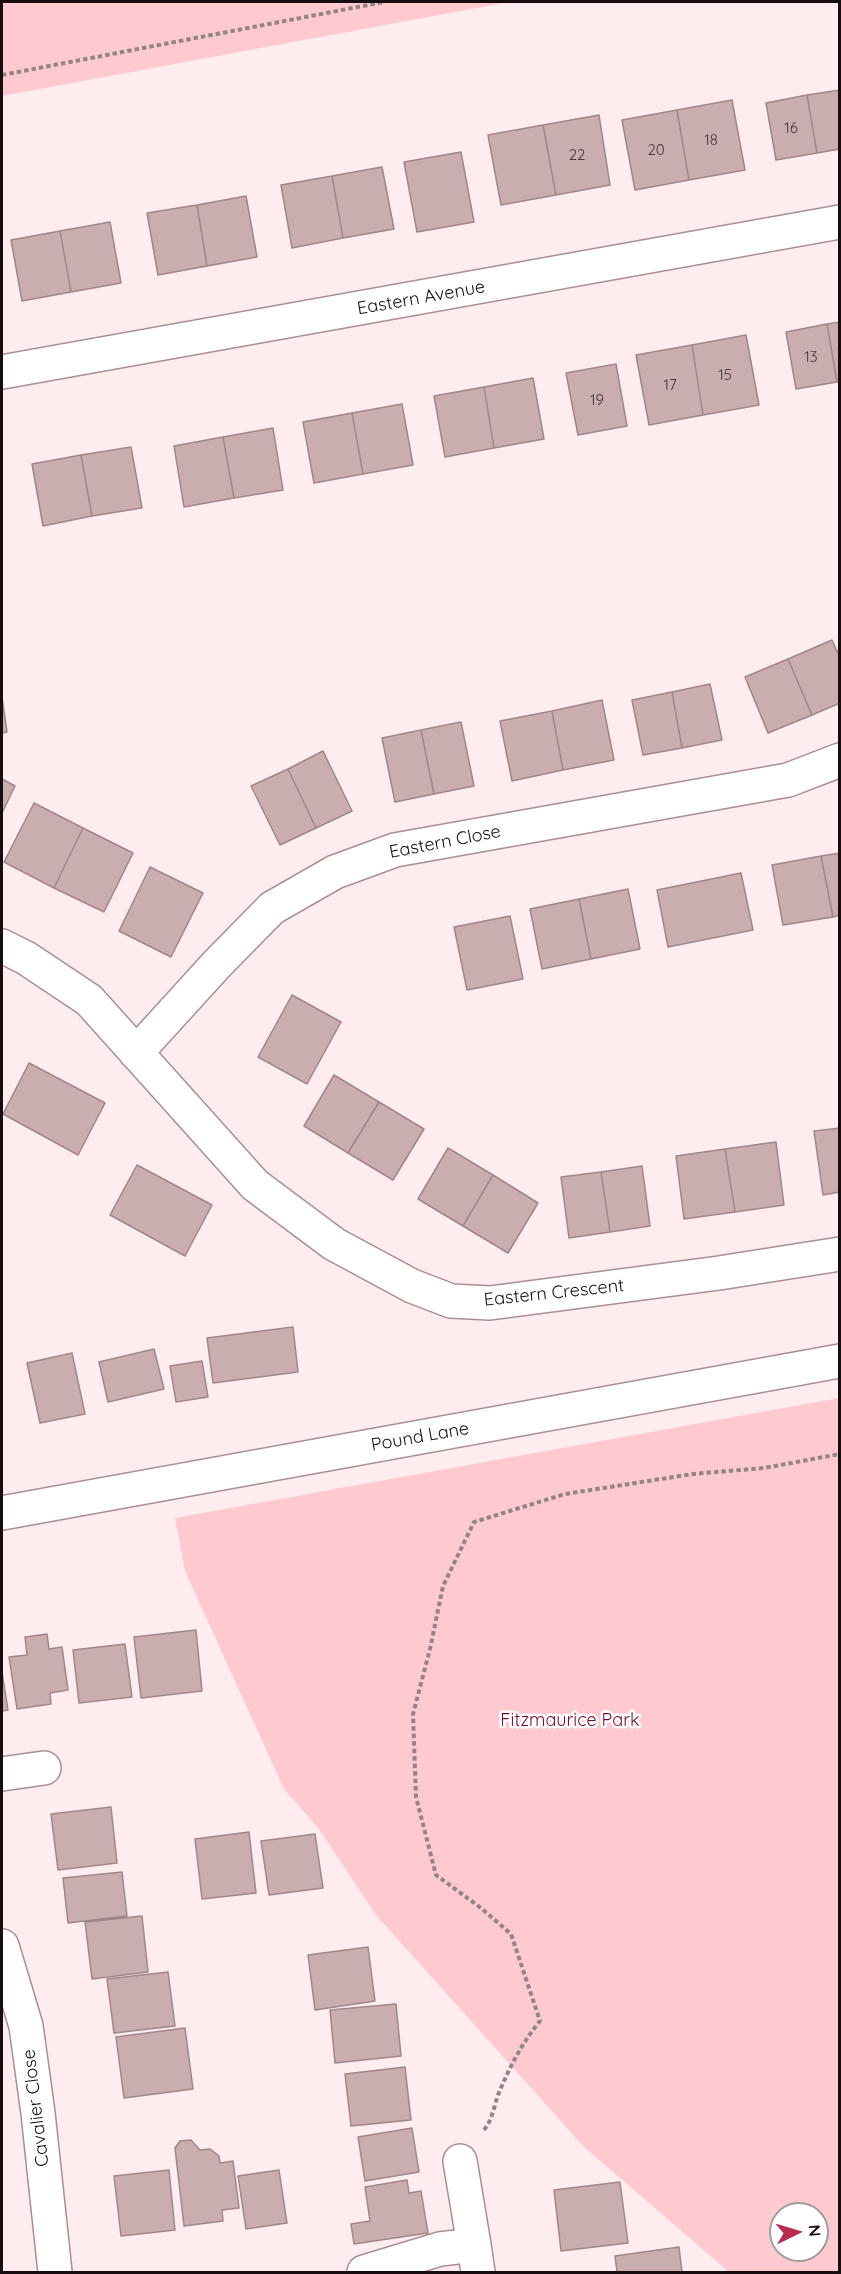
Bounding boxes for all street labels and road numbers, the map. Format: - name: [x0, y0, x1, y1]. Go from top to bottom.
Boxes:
- street label: Eastern Avenue: [355, 276, 487, 320]
- street label: Eastern Close: [387, 821, 503, 863]
- street label: Eastern Crescent: [483, 1275, 625, 1311]
- street label: Pound Lane: [369, 1418, 471, 1456]
- street label: Cavalier Close: [18, 2048, 54, 2168]

